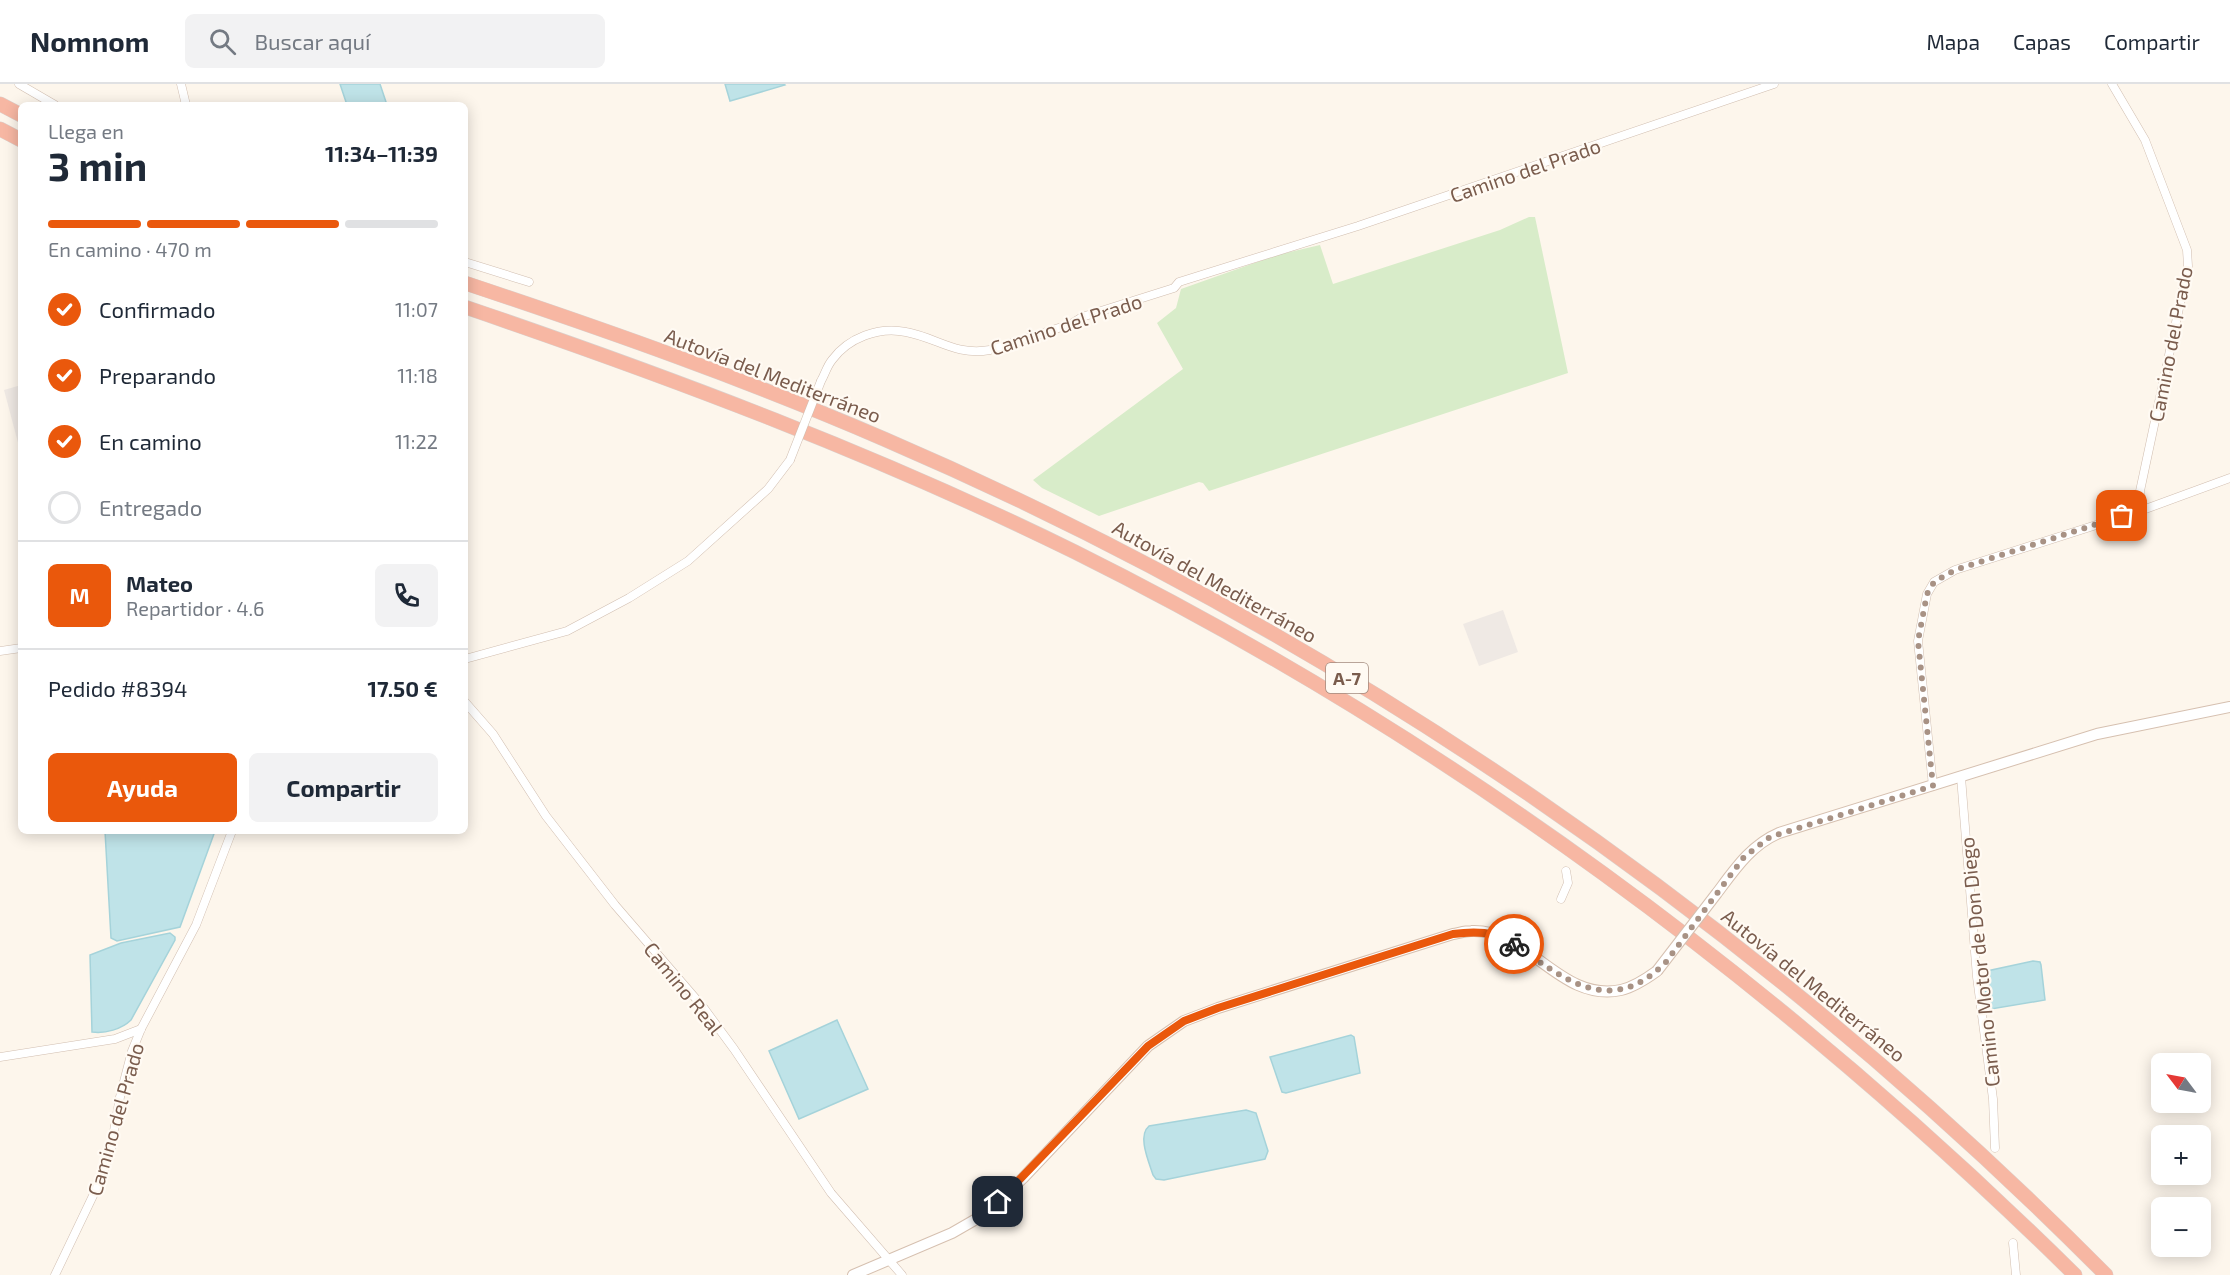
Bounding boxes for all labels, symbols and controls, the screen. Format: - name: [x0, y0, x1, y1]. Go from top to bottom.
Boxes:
- search box: [185, 14, 605, 68]
- text: Nomnom: [30, 24, 149, 58]
- icon: search: [206, 25, 239, 58]
- text: Buscar aquí: [254, 28, 371, 54]
- text: Mapa: [1926, 29, 1980, 54]
- text: Capas: [2013, 29, 2071, 54]
- text: Compartir: [2104, 29, 2200, 54]
- text: Llega en: [48, 119, 124, 143]
- street label: Camino del Prado: [1446, 133, 1604, 207]
- text: 11:34–11:39: [325, 140, 438, 166]
- text: 3 min: [48, 142, 147, 189]
- text: En camino · 470 m: [48, 237, 212, 261]
- street label: Camino del Prado: [2143, 264, 2197, 424]
- street label: Camino del Prado: [987, 288, 1145, 360]
- icon: check: [48, 293, 81, 326]
- text: Confirmado: [99, 296, 215, 322]
- text: 11:07: [395, 297, 438, 321]
- street label: Autovía del Mediterráneo: [662, 323, 884, 427]
- icon: check: [48, 359, 81, 392]
- text: Preparando: [99, 362, 216, 388]
- text: 11:18: [397, 363, 438, 387]
- icon: check: [48, 425, 81, 458]
- text: En camino: [99, 428, 202, 454]
- text: 11:22: [395, 429, 438, 453]
- pin: [2096, 490, 2147, 541]
- text: Entregado: [99, 494, 202, 520]
- icon: bag: [2105, 499, 2138, 532]
- street label: Autovía del Mediterráneo: [1109, 515, 1321, 647]
- button: phone: [375, 564, 438, 627]
- text: Mateo: [126, 570, 193, 596]
- text: M: [69, 582, 90, 608]
- text: Repartidor · 4.6: [126, 596, 265, 620]
- road number: A-7: [1326, 663, 1368, 693]
- text: Pedido #8394: [48, 675, 188, 701]
- text: 17.50 €: [368, 675, 438, 701]
- button: Ayuda: [48, 753, 237, 822]
- button: Compartir: [249, 753, 438, 822]
- street label: Camino Motor de Don Diego: [1954, 836, 2004, 1088]
- street label: Autovía del Mediterráneo: [1717, 903, 1911, 1067]
- courier: [1484, 914, 1544, 974]
- icon: bike: [1498, 928, 1531, 961]
- street label: Camino Real: [639, 937, 729, 1039]
- street label: Camino del Prado: [82, 1040, 148, 1198]
- north arrow: [2151, 1053, 2211, 1113]
- map controls: [2151, 1053, 2211, 1257]
- button: +: [2151, 1125, 2211, 1185]
- pin: [972, 1176, 1023, 1227]
- icon: home: [981, 1185, 1014, 1218]
- button: −: [2151, 1197, 2211, 1257]

